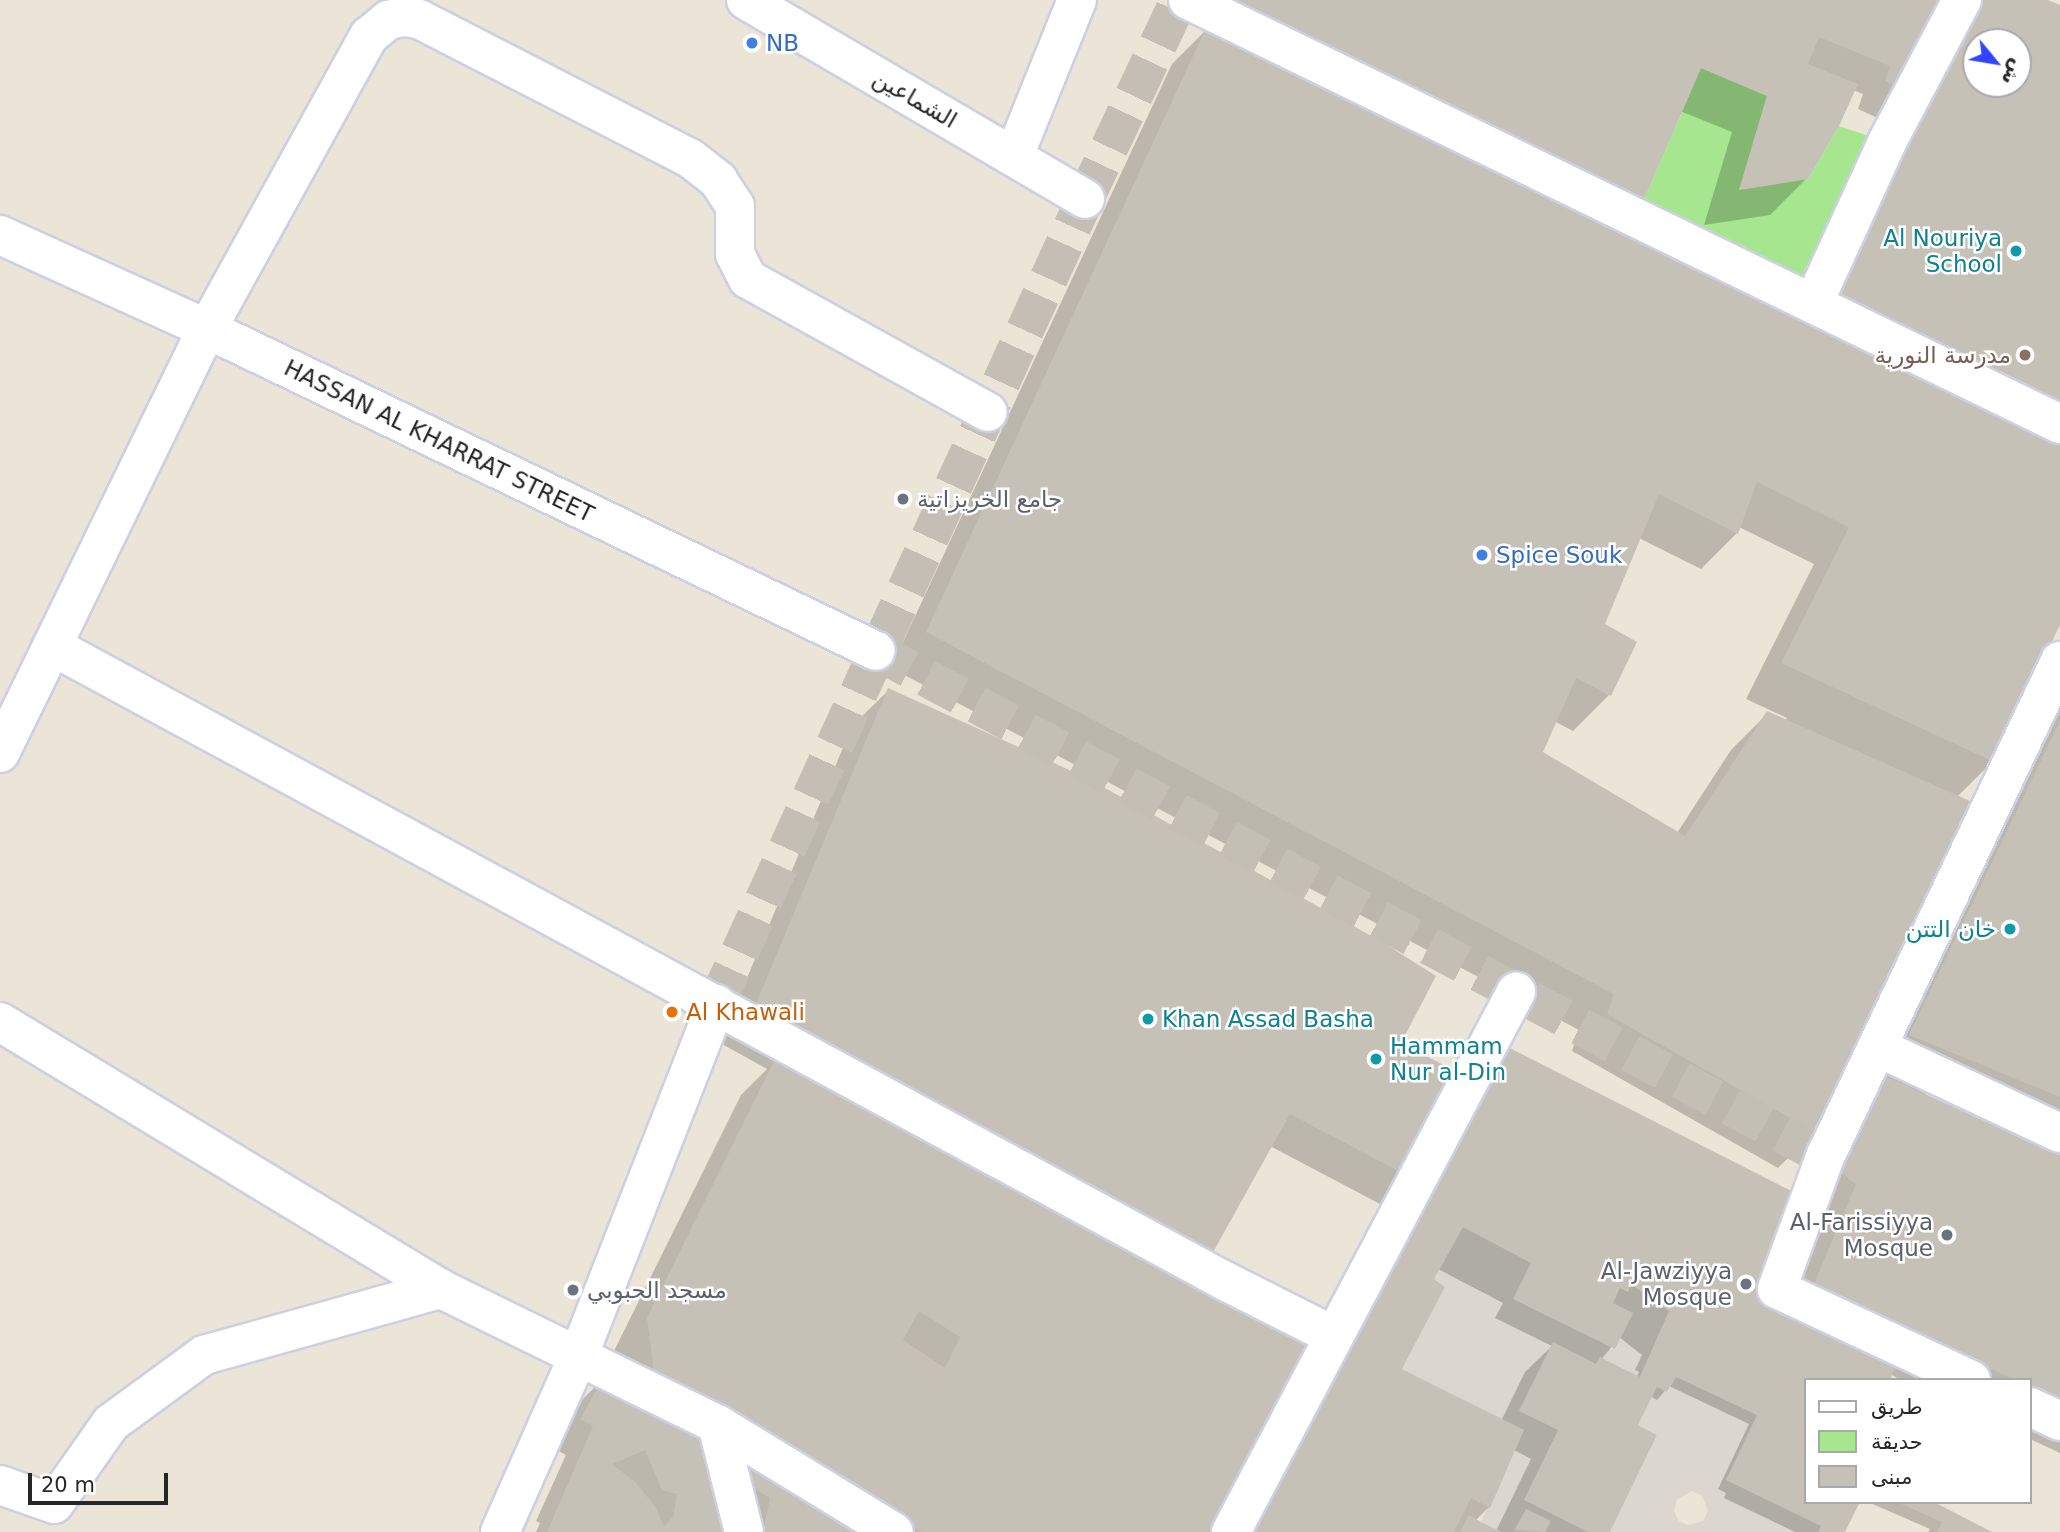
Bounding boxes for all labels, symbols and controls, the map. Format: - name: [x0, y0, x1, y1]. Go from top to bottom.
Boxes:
- north arrow: [1962, 28, 2032, 98]
- place label: NB: [766, 29, 799, 57]
- marker: NB: [744, 35, 760, 51]
- text: ش: [1997, 56, 2030, 89]
- street label: الشماعين: [868, 64, 962, 134]
- place label: Al Nouriya School: [1883, 224, 2002, 278]
- marker: Al Nouriya School: [2008, 243, 2024, 259]
- place label: مدرسة النورية: [1875, 341, 2011, 369]
- marker: مدرسة النورية: [2017, 347, 2033, 363]
- street label: HASSAN AL KHARRAT STREET: [280, 354, 598, 528]
- place label: جامع الخريزاتية: [917, 485, 1062, 513]
- marker: جامع الخريزاتية: [895, 491, 911, 507]
- place label: Spice Souk: [1496, 541, 1622, 569]
- marker: Spice Souk: [1474, 547, 1490, 563]
- place label: خان التتن: [1906, 915, 1996, 943]
- marker: خان التتن: [2002, 921, 2018, 937]
- place label: Al Khawali: [686, 998, 805, 1026]
- marker: Al Khawali: [664, 1004, 680, 1020]
- place label: Khan Assad Basha: [1162, 1005, 1374, 1033]
- marker: Khan Assad Basha: [1140, 1011, 1156, 1027]
- place label: Hammam Nur al-Din: [1390, 1032, 1506, 1086]
- marker: Hammam Nur al-Din: [1368, 1051, 1384, 1067]
- place label: Al-Farissiyya Mosque: [1790, 1208, 1933, 1262]
- marker: Al-Farissiyya Mosque: [1939, 1227, 1955, 1243]
- place label: Al-Jawziyya Mosque: [1601, 1257, 1732, 1311]
- place label: مسجد الحبوبي: [587, 1276, 727, 1304]
- marker: Al-Jawziyya Mosque: [1738, 1276, 1754, 1292]
- marker: مسجد الحبوبي: [565, 1282, 581, 1298]
- legend: [1804, 1378, 2032, 1504]
- text: طريق: [1871, 1395, 1923, 1419]
- text: حديقة: [1871, 1430, 1923, 1454]
- scale bar: [32, 1458, 172, 1502]
- text: مبنى: [1871, 1465, 1912, 1489]
- text: 20 m: [41, 1473, 95, 1497]

